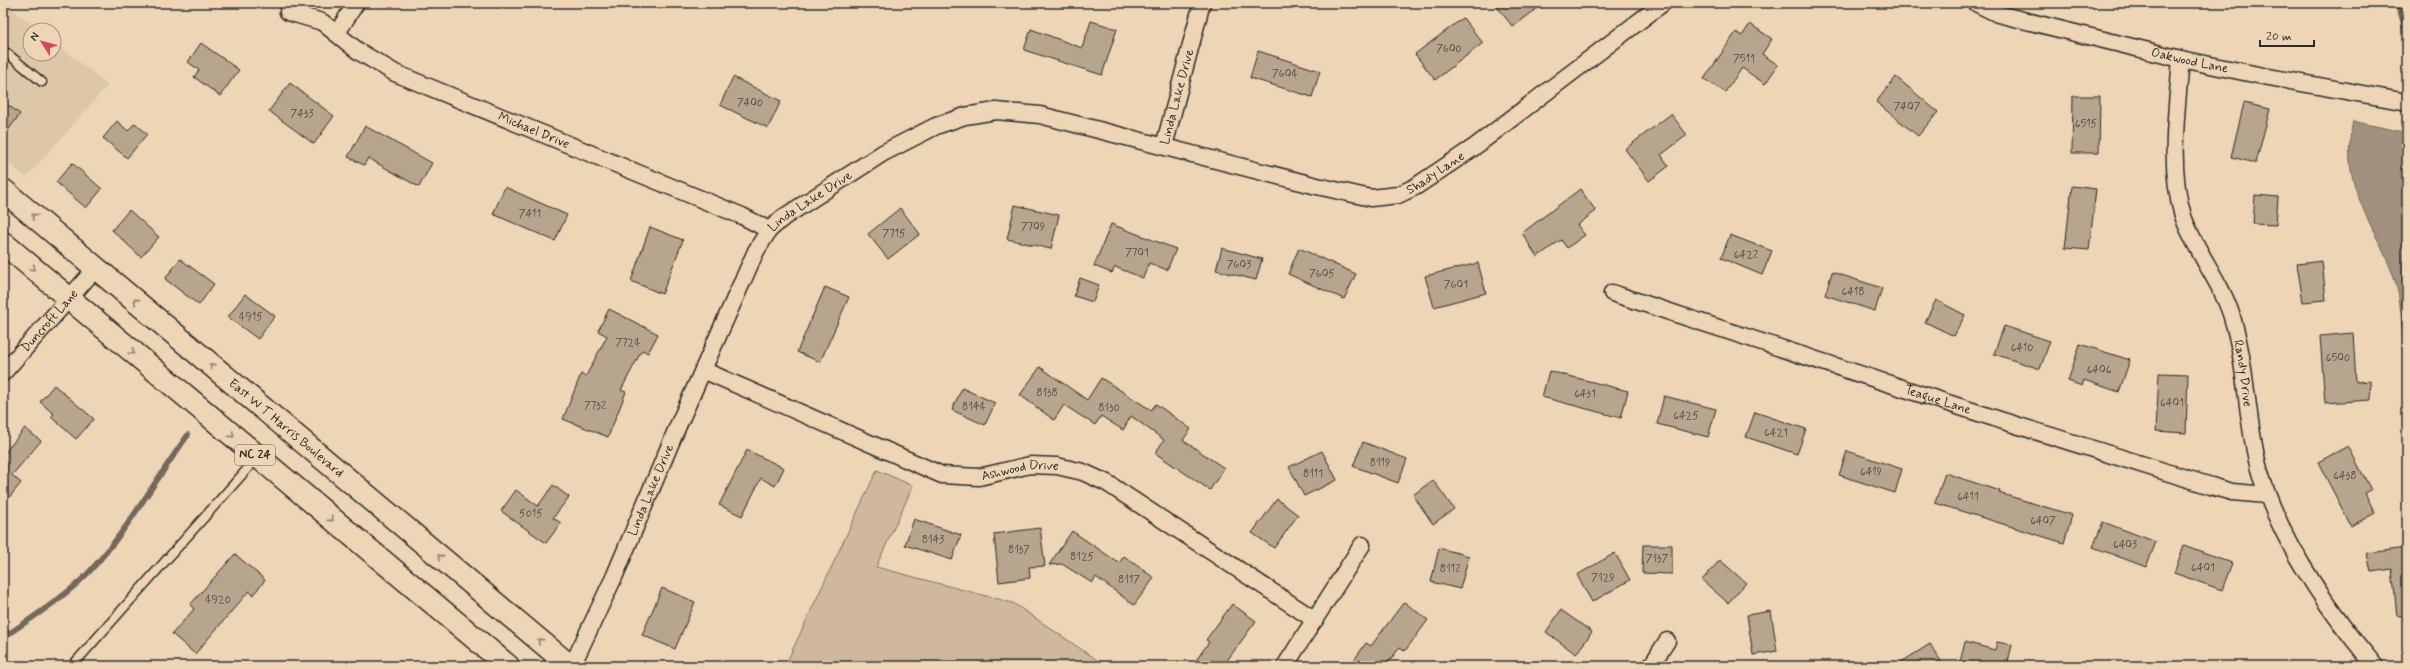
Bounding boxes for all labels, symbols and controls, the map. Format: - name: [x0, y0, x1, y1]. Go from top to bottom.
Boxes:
- north arrow: [22, 22, 62, 62]
- scale bar: [2260, 22, 2314, 48]
- text: 20 m: [2266, 29, 2292, 45]
- text: N: [27, 30, 43, 44]
- house number: 7600: [1436, 42, 1462, 56]
- street label: Oakwood Lane: [2150, 44, 2230, 77]
- street label: Linda Lake Drive: [1156, 47, 1198, 146]
- house number: 7511: [1733, 52, 1755, 66]
- house number: 7604: [1272, 67, 1298, 81]
- house number: 7400: [737, 96, 763, 110]
- house number: 7407: [1894, 100, 1921, 114]
- house number: 7433: [291, 107, 313, 121]
- street label: Michael Drive: [496, 108, 572, 153]
- house number: 6515: [2075, 117, 2098, 131]
- street label: Shady Lane: [1403, 148, 1468, 198]
- street label: Linda Lake Drive: [764, 167, 855, 236]
- house number: 7411: [519, 207, 541, 221]
- one-way arrow: [31, 213, 38, 220]
- house number: 7709: [1021, 220, 1045, 234]
- house number: 7715: [882, 227, 906, 241]
- house number: 7701: [1125, 246, 1149, 260]
- house number: 6422: [1734, 248, 1759, 262]
- house number: 7603: [1227, 258, 1251, 272]
- one-way arrow: [28, 263, 35, 270]
- house number: 7605: [1309, 267, 1335, 281]
- house number: 7601: [1444, 278, 1468, 292]
- street label: Duncroft Lane: [17, 285, 82, 356]
- house number: 6418: [1842, 285, 1864, 299]
- one-way arrow: [133, 299, 140, 306]
- house number: 4915: [239, 310, 263, 324]
- house number: 7724: [615, 336, 641, 350]
- street label: Randy Drive: [2230, 338, 2256, 408]
- house number: 6410: [2011, 341, 2033, 355]
- one-way arrow: [127, 347, 135, 354]
- house number: 6500: [2326, 351, 2350, 365]
- one-way arrow: [210, 363, 217, 370]
- house number: 6406: [2087, 363, 2112, 377]
- street label: East W T Harris Boulevard: [225, 375, 348, 481]
- street label: Teague Lane: [1903, 381, 1973, 418]
- house number: 8138: [1036, 386, 1058, 400]
- house number: 6431: [1574, 387, 1596, 401]
- house number: 6401: [2160, 396, 2184, 410]
- house number: 7732: [584, 399, 607, 413]
- house number: 8144: [962, 400, 986, 414]
- house number: 8130: [1098, 401, 1120, 415]
- house number: 6425: [1673, 409, 1699, 423]
- house number: 6421: [1764, 426, 1788, 440]
- one-way arrow: [227, 431, 234, 438]
- street label: Linda Lake Drive: [624, 441, 678, 538]
- road number: NC 24: [235, 445, 275, 465]
- street label: Ashwood Drive: [980, 456, 1059, 485]
- house number: 8119: [1370, 456, 1390, 470]
- house number: 6419: [1860, 465, 1882, 479]
- house number: 8111: [1303, 467, 1323, 481]
- house number: 6438: [2333, 469, 2357, 483]
- house number: 6411: [1957, 490, 1979, 504]
- house number: 5015: [519, 507, 543, 521]
- house number: 6407: [2030, 514, 2056, 528]
- one-way arrow: [326, 515, 334, 522]
- house number: 8143: [922, 533, 944, 547]
- house number: 6403: [2113, 538, 2137, 552]
- house number: 8137: [1008, 543, 1030, 557]
- house number: 8125: [1070, 550, 1094, 564]
- house number: 7137: [1646, 552, 1669, 566]
- one-way arrow: [438, 555, 445, 562]
- house number: 6401: [2191, 561, 2215, 575]
- house number: 8112: [1440, 562, 1461, 576]
- house number: 7129: [1591, 571, 1615, 585]
- house number: 8117: [1118, 573, 1140, 587]
- house number: 4920: [205, 593, 231, 607]
- one-way arrow: [537, 638, 545, 645]

